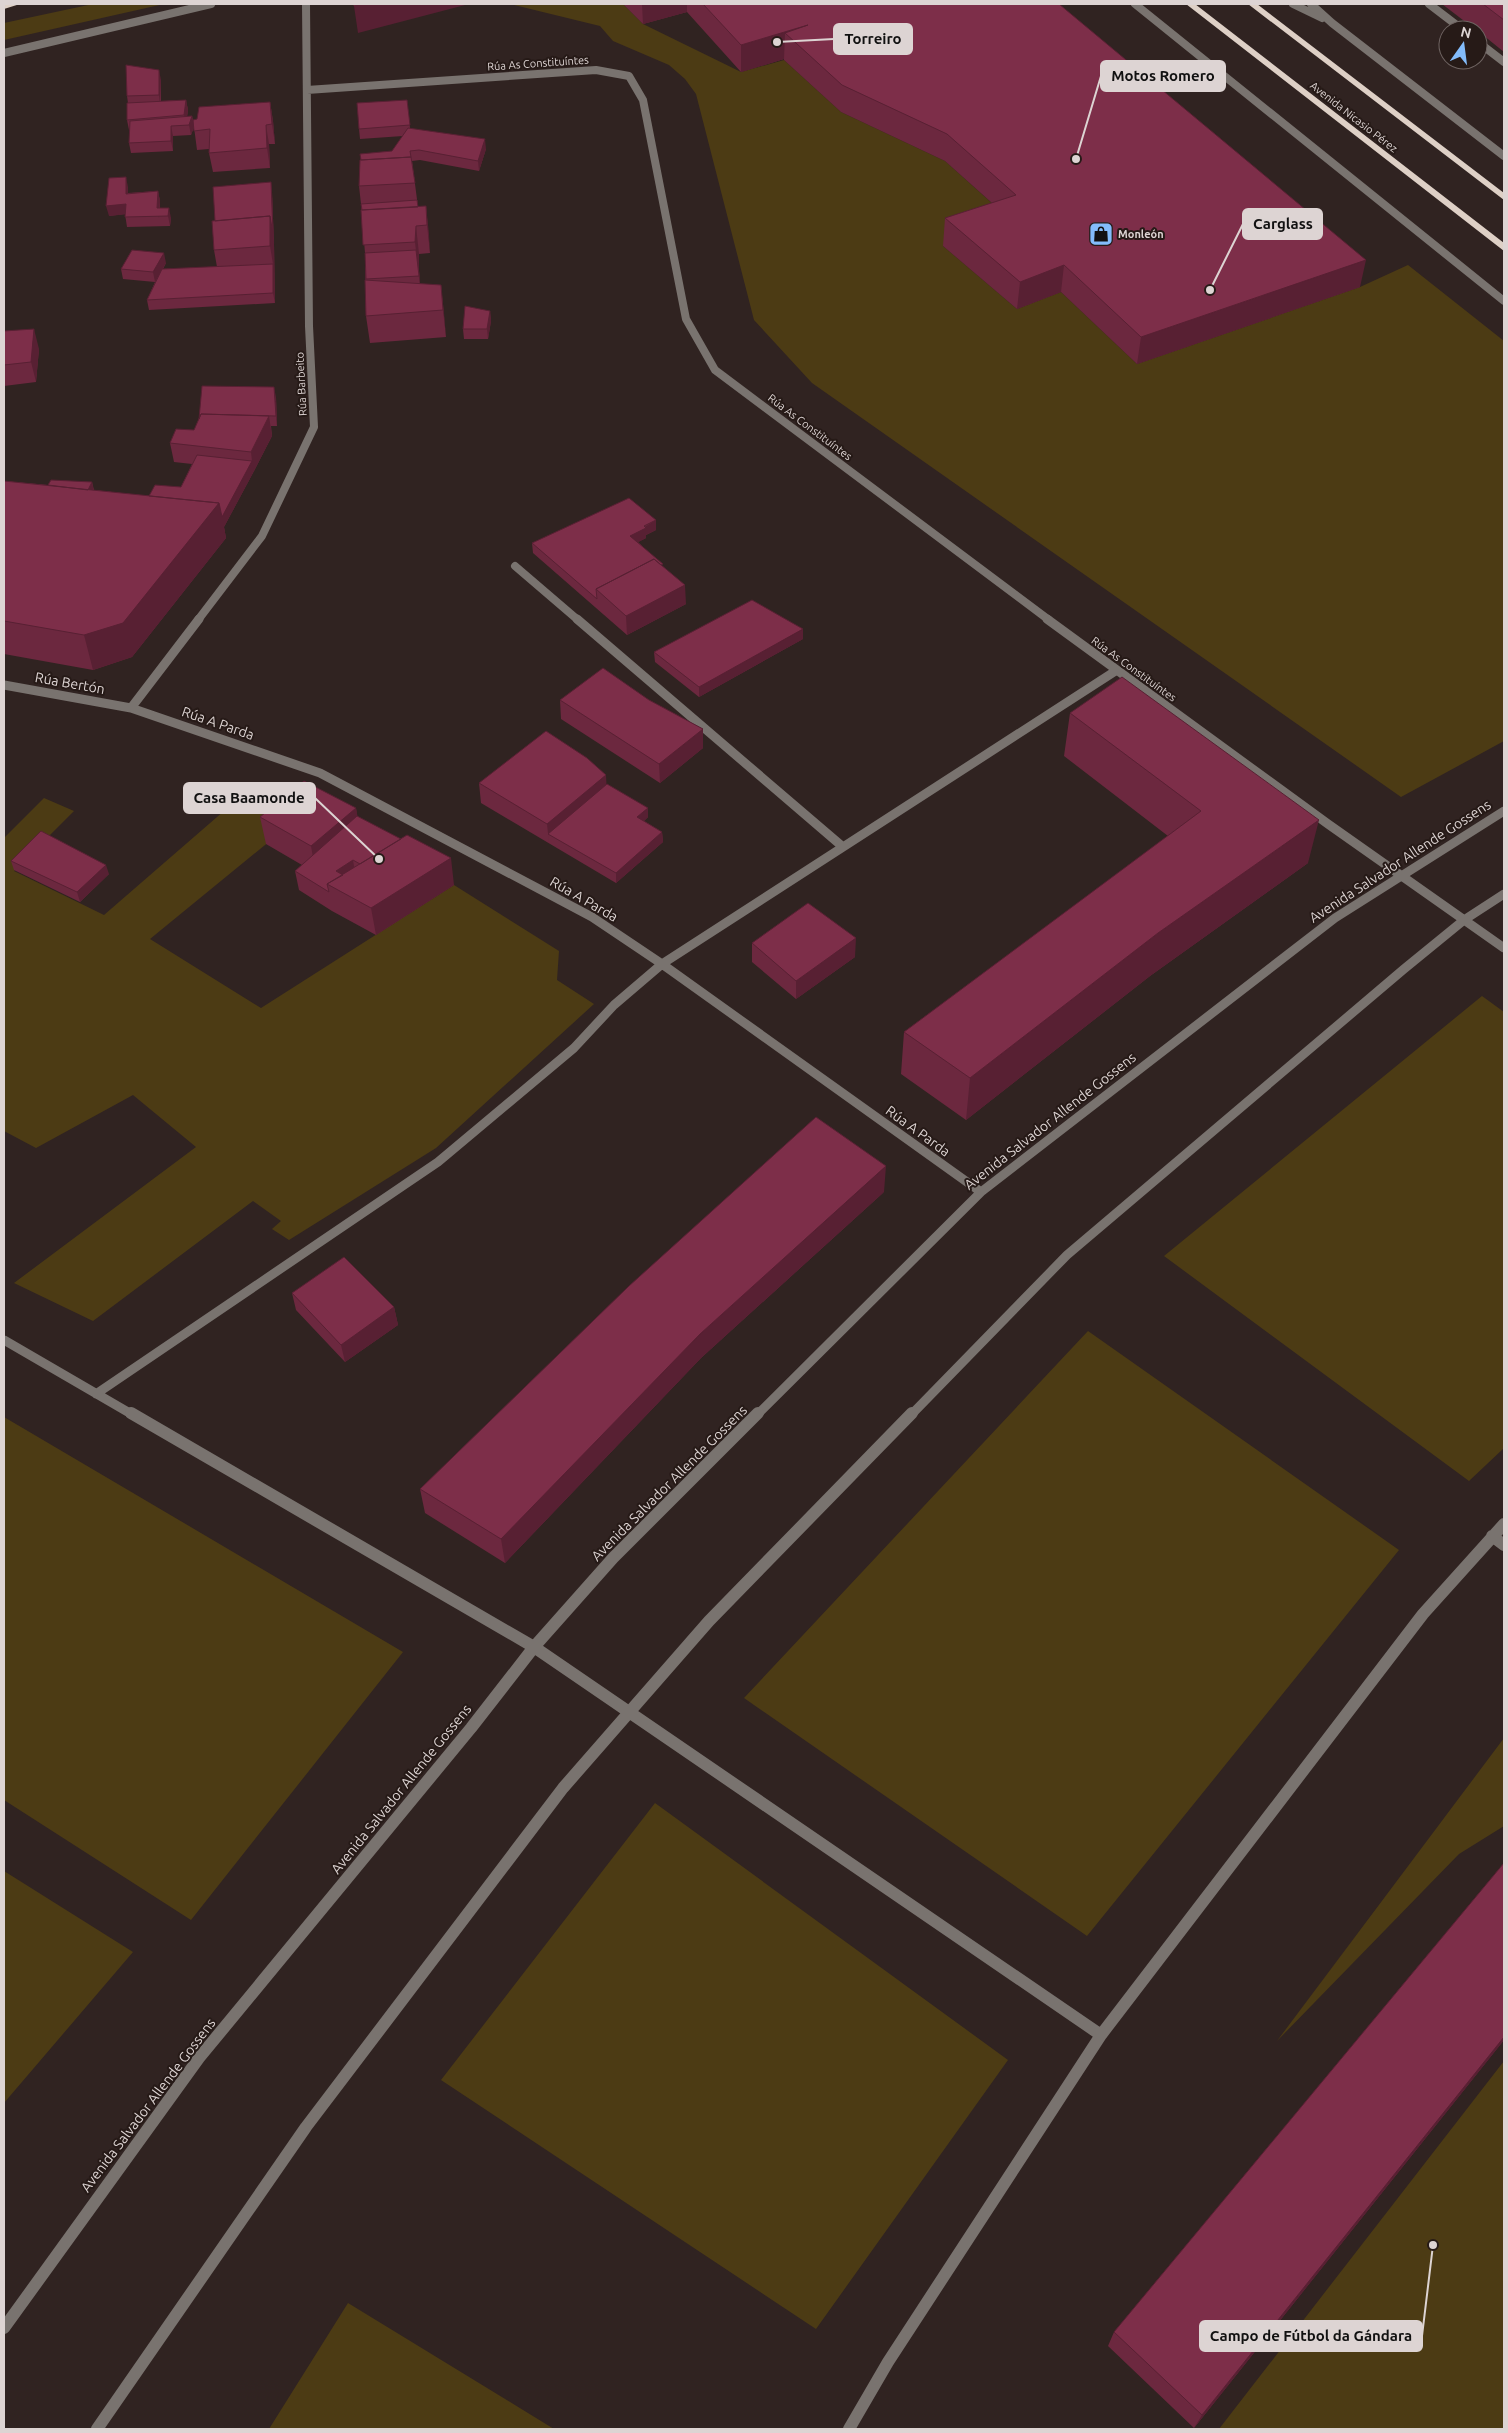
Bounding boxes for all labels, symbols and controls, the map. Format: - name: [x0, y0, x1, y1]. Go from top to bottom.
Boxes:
- north arrow: [1438, 20, 1488, 70]
- text: N: [1459, 23, 1473, 41]
- callout: Torreiro: [834, 24, 912, 54]
- text: Torreiro: [844, 30, 902, 47]
- street label: Rúa As Constituíntes: [487, 53, 589, 73]
- callout: Motos Romero: [1101, 61, 1225, 91]
- text: Motos Romero: [1111, 67, 1215, 84]
- street label: Avenida Nicasio Pérez: [1308, 79, 1400, 155]
- callout: Carglass: [1243, 209, 1322, 239]
- text: Carglass: [1253, 215, 1313, 232]
- shop icon: Monleón: [1088, 221, 1114, 247]
- place label: Monleón: [1118, 228, 1164, 240]
- street label: Rúa Barbeito: [293, 352, 309, 416]
- street label: Rúa As Constituíntes: [766, 392, 854, 463]
- street label: Rúa As Constituíntes: [1089, 634, 1179, 704]
- street label: Rúa Bertón: [34, 669, 106, 697]
- street label: Rúa A Parda: [180, 703, 256, 743]
- callout: Casa Baamonde: [184, 783, 315, 813]
- text: Casa Baamonde: [193, 789, 305, 806]
- street label: Avenida Salvador Allende Gossens: [1306, 796, 1494, 926]
- street label: Rúa A Parda: [547, 873, 621, 925]
- street label: Avenida Salvador Allende Gossens: [961, 1049, 1139, 1193]
- street label: Rúa A Parda: [883, 1102, 953, 1160]
- street label: Avenida Salvador Allende Gossens: [588, 1402, 750, 1564]
- street label: Avenida Salvador Allende Gossens: [328, 1701, 474, 1877]
- street label: Avenida Salvador Allende Gossens: [77, 2015, 219, 2195]
- callout: Campo de Fútbol da Gándara: [1200, 2321, 1422, 2351]
- text: Campo de Fútbol da Gándara: [1210, 2327, 1412, 2344]

